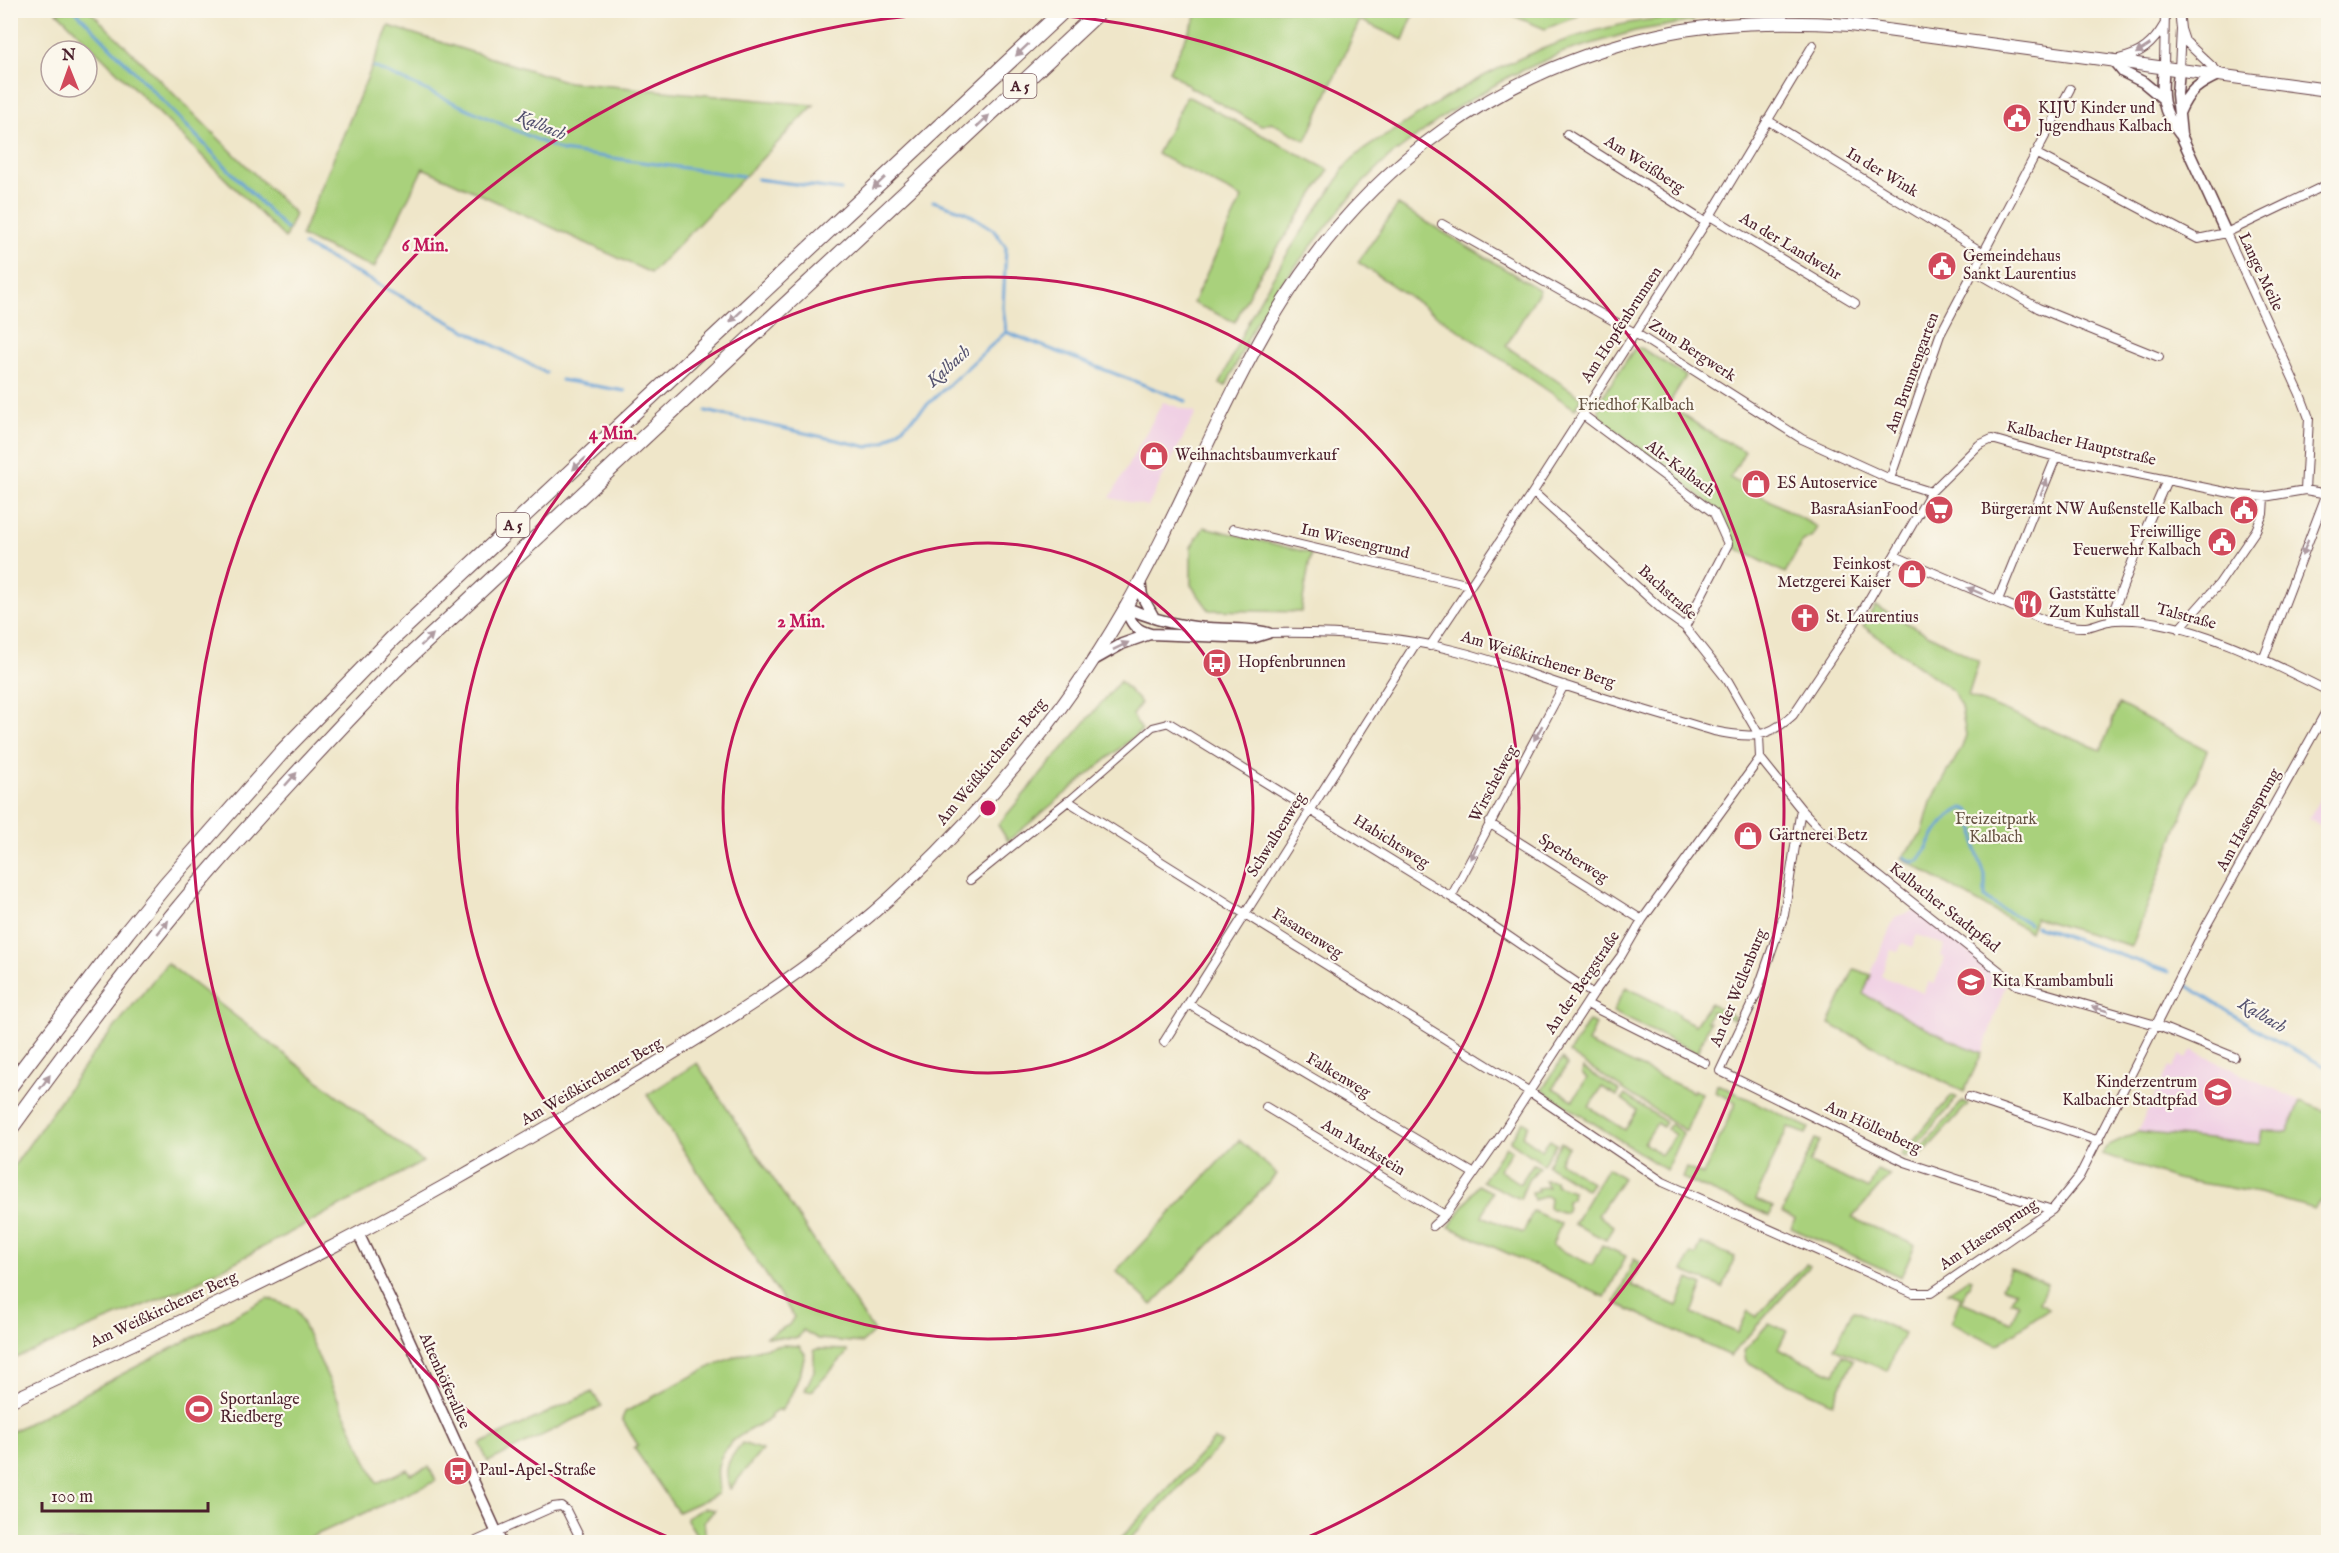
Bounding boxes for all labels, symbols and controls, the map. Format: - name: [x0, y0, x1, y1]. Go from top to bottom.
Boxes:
- north arrow: [39, 39, 99, 99]
- one-way arrow: [1015, 43, 1029, 57]
- one-way arrow: [2135, 43, 2151, 54]
- text: N: [61, 46, 76, 66]
- road number: A 5: [1004, 74, 1036, 98]
- place label: KIJU Kinder und Jugendhaus Kalbach: [2036, 99, 2173, 137]
- public building icon: KIJU Kinder und Jugendhaus Kalbach: [2001, 102, 2033, 134]
- water label: Kalbach: [512, 105, 570, 147]
- one-way arrow: [975, 115, 989, 129]
- street label: Am Weißberg: [1599, 131, 1688, 198]
- street label: In der Wink: [1842, 144, 1922, 203]
- one-way arrow: [872, 176, 887, 189]
- street label: An der Landwehr: [1735, 208, 1845, 285]
- street label: Lange Meile: [2233, 229, 2287, 315]
- text: 6 Min.: [402, 235, 448, 258]
- place label: Gemeindehaus Sankt Laurentius: [1963, 247, 2076, 285]
- public building icon: Gemeindehaus Sankt Laurentius: [1926, 250, 1958, 282]
- street label: Am Hopfenbrunnen: [1576, 263, 1667, 388]
- one-way arrow: [729, 309, 744, 322]
- street label: Am Brunnengarten: [1882, 309, 1944, 437]
- street label: Zum Bergwerk: [1645, 315, 1740, 387]
- water label: Kalbach: [921, 341, 976, 394]
- park label: Friedhof Kalbach: [1578, 396, 1694, 416]
- street label: Kalbacher Hauptstraße: [2004, 417, 2158, 471]
- text: 4 Min.: [589, 423, 637, 446]
- street label: Alt-Kalbach: [1641, 436, 1719, 502]
- shop icon: Weihnachtsbaumverkauf: [1138, 440, 1170, 472]
- place label: Weihnachtsbaumverkauf: [1175, 446, 1340, 466]
- one-way arrow: [571, 457, 586, 471]
- shop icon: ES Autoservice: [1740, 468, 1772, 500]
- place label: ES Autoservice: [1777, 474, 1877, 494]
- one-way arrow: [2039, 478, 2049, 496]
- supermarket icon: BasraAsianFood: [1923, 494, 1955, 526]
- public building icon: Bürgeramt NW Außenstelle Kalbach: [2228, 494, 2260, 526]
- place label: BasraAsianFood: [1810, 500, 1918, 520]
- place label: Bürgeramt NW Außenstelle Kalbach: [1981, 500, 2223, 520]
- road number: A 5: [496, 513, 530, 537]
- street label: Im Wiesengrund: [1299, 520, 1412, 564]
- place label: Freiwillige Feuerwehr Kalbach: [2073, 523, 2201, 561]
- public building icon: Freiwillige Feuerwehr Kalbach: [2206, 526, 2238, 558]
- one-way arrow: [2300, 539, 2310, 557]
- place label: Feinkost Metzgerei Kaiser: [1777, 555, 1892, 593]
- shop icon: Feinkost Metzgerei Kaiser: [1896, 558, 1928, 590]
- street label: Bachstraße: [1633, 561, 1701, 625]
- place label: Gaststätte Zum Kuhstall: [2049, 585, 2140, 623]
- one-way arrow: [1967, 586, 1984, 595]
- restaurant icon: Gaststätte Zum Kuhstall: [2012, 588, 2044, 620]
- street label: Talstraße: [2154, 599, 2218, 635]
- church icon: St. Laurentius: [1789, 602, 1821, 634]
- place label: St. Laurentius: [1826, 608, 1919, 628]
- text: 2 Min.: [777, 611, 825, 634]
- street label: Am Weißkirchener Berg: [1458, 627, 1618, 693]
- one-way arrow: [419, 634, 434, 647]
- one-way arrow: [1112, 641, 1129, 650]
- bus stop icon: Hopfenbrunnen: [1201, 647, 1233, 679]
- place label: Hopfenbrunnen: [1238, 653, 1346, 673]
- street label: Am Weißkirchener Berg: [932, 694, 1051, 831]
- one-way arrow: [1533, 725, 1543, 742]
- street label: Wirschelweg: [1465, 742, 1523, 826]
- street label: Am Hasensprung: [2212, 765, 2286, 876]
- one-way arrow: [284, 772, 297, 787]
- street label: Schwalbenweg: [1243, 789, 1311, 881]
- centre of rings: [978, 798, 998, 818]
- park label: Freizeitpark Kalbach: [1955, 810, 2037, 848]
- street label: Habichtsweg: [1349, 811, 1433, 874]
- shop icon: Gärtnerei Betz: [1732, 820, 1764, 852]
- place label: Gärtnerei Betz: [1769, 826, 1868, 846]
- street label: Sperberweg: [1534, 830, 1612, 888]
- one-way arrow: [1469, 843, 1479, 860]
- street label: Kalbacher Stadtpfad: [1885, 859, 2004, 958]
- street label: Fasanenweg: [1268, 904, 1347, 964]
- one-way arrow: [157, 919, 170, 935]
- street label: An der Wellenburg: [1706, 926, 1772, 1051]
- street label: An der Bergstraße: [1541, 928, 1625, 1039]
- school or university icon: Kita Krambambuli: [1955, 966, 1987, 998]
- place label: Kita Krambambuli: [1992, 972, 2114, 992]
- water label: Kalbach: [2233, 992, 2291, 1039]
- one-way arrow: [2091, 1003, 2109, 1013]
- street label: Am Weißkirchener Berg: [517, 1033, 667, 1131]
- street label: Falkenweg: [1302, 1049, 1374, 1103]
- place label: Kinderzentrum Kalbacher Stadtpfad: [2062, 1073, 2197, 1111]
- one-way arrow: [39, 1074, 51, 1090]
- school or university icon: Kinderzentrum Kalbacher Stadtpfad: [2202, 1076, 2234, 1108]
- street label: Am Höllenberg: [1821, 1097, 1924, 1159]
- street label: Am Markstein: [1317, 1115, 1409, 1181]
- street label: Am Hasensprung: [1935, 1195, 2042, 1276]
- street label: Am Weißkirchener Berg: [86, 1267, 241, 1353]
- street label: Altenhöferallee: [414, 1329, 474, 1432]
- place label: Sportanlage Riedberg: [220, 1390, 300, 1428]
- sports icon: Sportanlage Riedberg: [183, 1393, 215, 1425]
- bus stop icon: Paul-Apel-Straße: [442, 1455, 474, 1487]
- place label: Paul-Apel-Straße: [479, 1461, 596, 1481]
- scale bar: [42, 1475, 208, 1513]
- text: 100 m: [51, 1486, 93, 1509]

